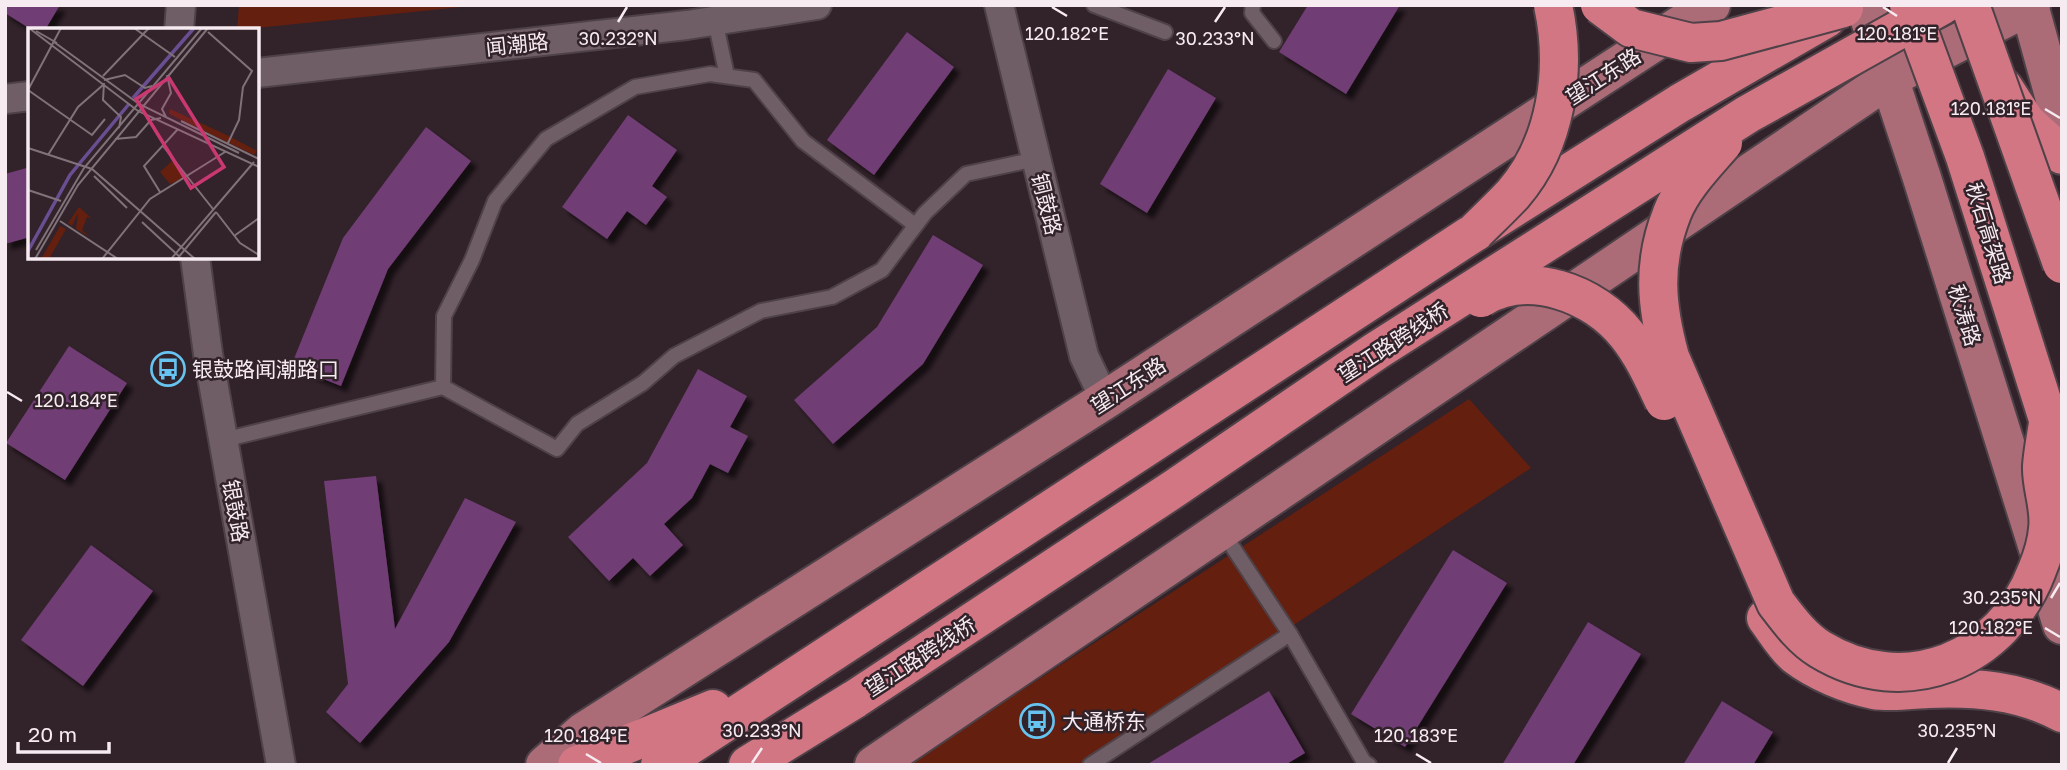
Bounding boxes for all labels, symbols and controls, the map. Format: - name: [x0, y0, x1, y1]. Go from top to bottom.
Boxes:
- text: 120.182°E: [1025, 22, 1109, 44]
- text: 120.181°E: [1857, 22, 1937, 44]
- text: 30.232°N: [578, 27, 658, 49]
- text: 30.233°N: [1175, 27, 1255, 49]
- inset map: [28, 28, 259, 259]
- street label: 闻潮路: [484, 28, 550, 60]
- street label: 望江东路: [1561, 42, 1645, 110]
- text: 120.181°E: [1951, 97, 2031, 119]
- street label: 铜鼓路: [1027, 170, 1067, 238]
- street label: 秋石高架路: [1961, 179, 2017, 287]
- street label: 秋涛路: [1943, 281, 1987, 349]
- street label: 望江路跨线桥: [1333, 297, 1453, 387]
- bus stop icon: 银鼓路闻潮路口: [149, 350, 187, 388]
- street label: 望江东路: [1086, 351, 1170, 419]
- place label: 银鼓路闻潮路口: [192, 356, 339, 382]
- text: 120.184°E: [34, 389, 118, 411]
- street label: 银鼓路: [218, 478, 254, 544]
- text: 30.235°N: [1962, 586, 2042, 608]
- street label: 望江路跨线桥: [860, 611, 980, 701]
- text: 120.182°E: [1949, 616, 2033, 638]
- bus stop icon: 大通桥东: [1018, 702, 1056, 740]
- place label: 大通桥东: [1062, 708, 1146, 734]
- scale bar: [18, 710, 108, 754]
- text: 30.233°N: [722, 719, 802, 741]
- text: 30.235°N: [1917, 719, 1997, 741]
- text: 20 m: [28, 721, 77, 747]
- text: 120.184°E: [544, 724, 628, 746]
- text: 120.183°E: [1374, 724, 1458, 746]

